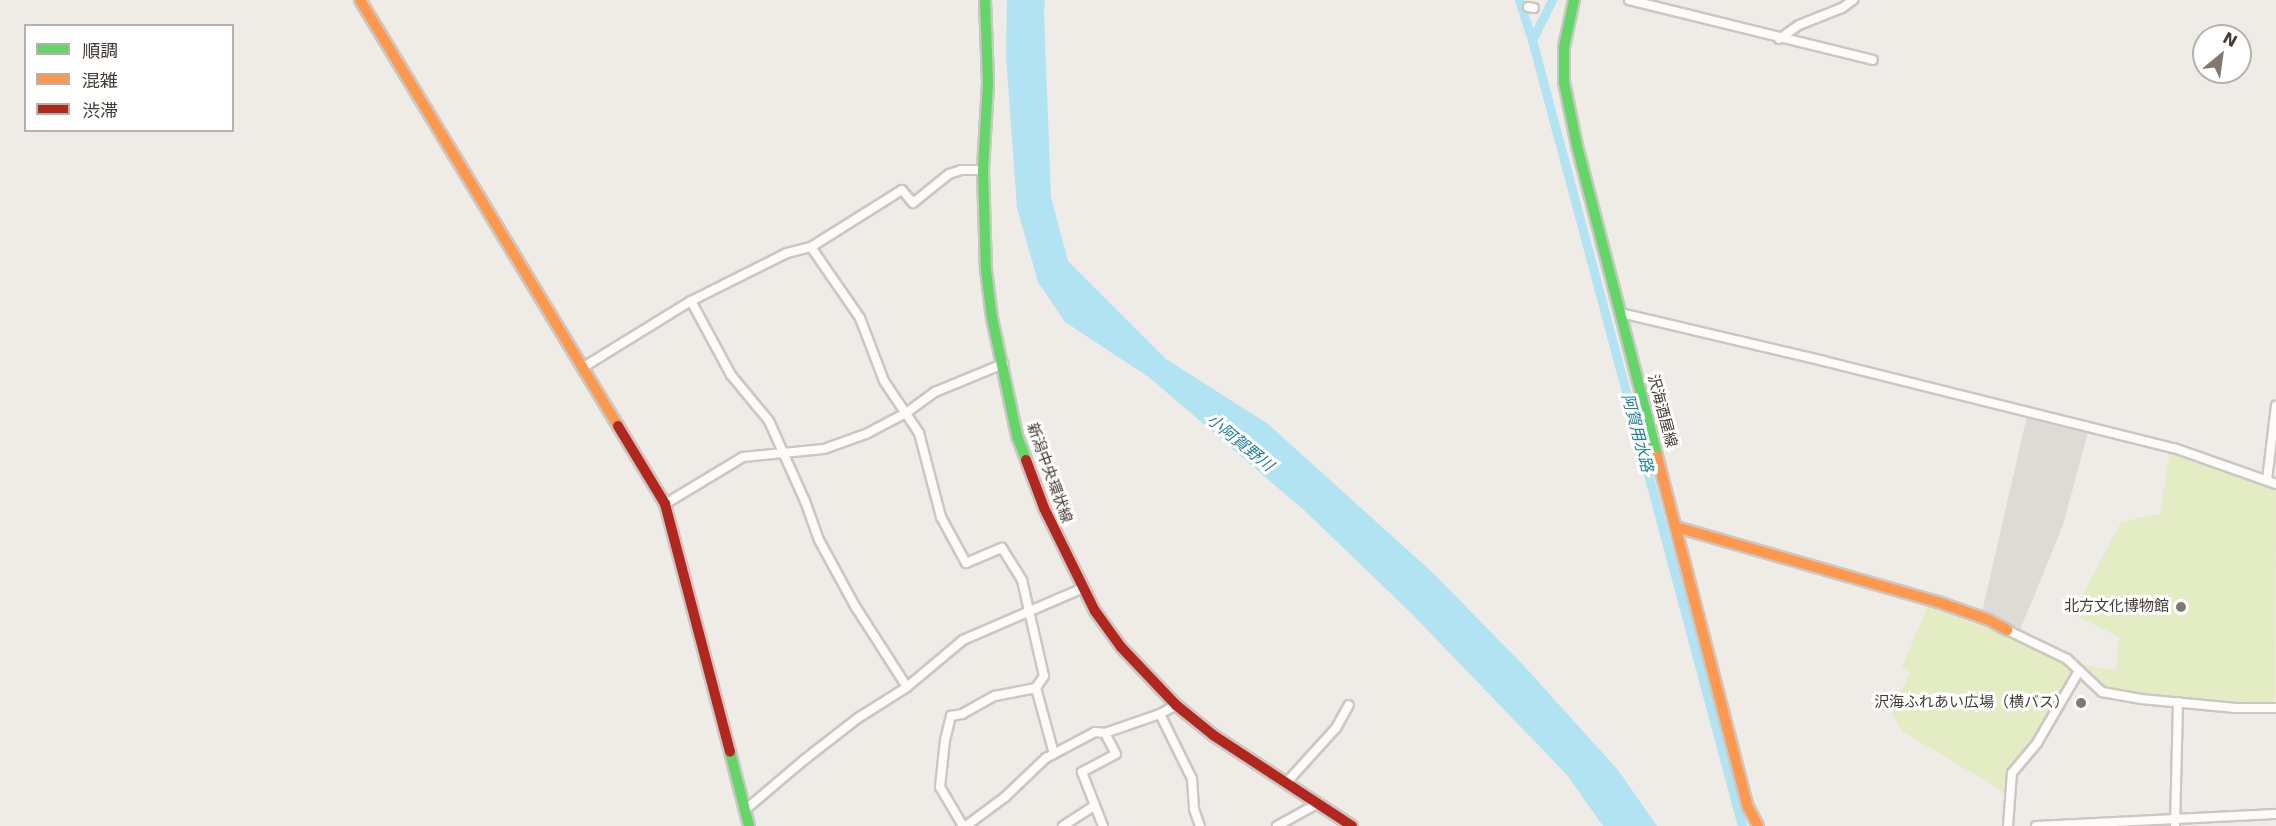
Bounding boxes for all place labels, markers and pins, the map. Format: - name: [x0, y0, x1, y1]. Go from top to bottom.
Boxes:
- place label: 北方文化博物館: [2064, 598, 2169, 616]
- marker: 北方文化博物館: [2174, 600, 2188, 614]
- place label: 沢海ふれあい広場（横バス）: [1874, 694, 2069, 712]
- marker: 沢海ふれあい広場（横バス）: [2074, 696, 2088, 710]

